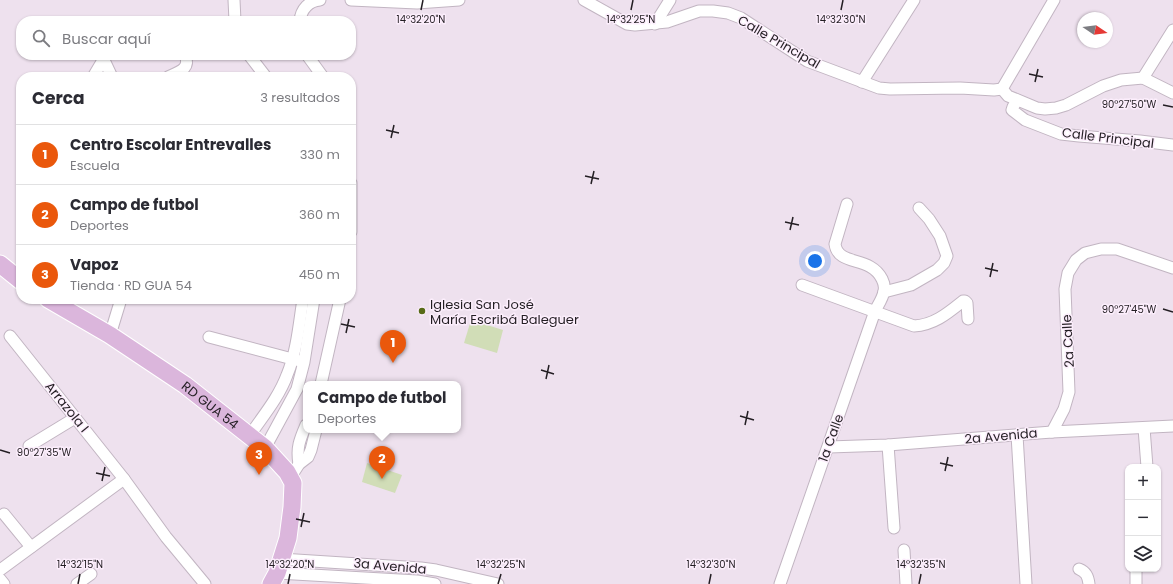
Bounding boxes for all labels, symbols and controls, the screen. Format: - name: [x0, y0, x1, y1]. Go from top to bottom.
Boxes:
- street label: Calle Principal: [734, 11, 824, 73]
- text: 14°32'20"N: [397, 12, 445, 27]
- text: 14°32'25"N: [607, 12, 655, 27]
- text: 14°32'30"N: [817, 12, 865, 27]
- north arrow: [1077, 12, 1113, 48]
- search box: [16, 16, 356, 60]
- icon: search: [30, 27, 52, 49]
- text: Buscar aquí: [62, 28, 151, 49]
- text: Cerca: [32, 86, 85, 110]
- text: 3 resultados: [260, 88, 340, 107]
- text: 90°27'50"W: [1102, 97, 1157, 112]
- street label: Calle Principal: [1061, 123, 1155, 153]
- text: Centro Escolar Entrevalles: [70, 134, 271, 155]
- text: 1: [43, 145, 47, 164]
- text: 330 m: [300, 145, 340, 164]
- text: Escuela: [70, 156, 120, 175]
- text: Campo de futbol: [70, 194, 199, 215]
- text: 2: [41, 205, 49, 224]
- text: 360 m: [299, 205, 340, 224]
- text: Deportes: [70, 216, 129, 235]
- your location: [805, 251, 825, 271]
- text: Vapoz: [70, 254, 118, 275]
- text: 3: [41, 265, 49, 284]
- text: 450 m: [299, 265, 340, 284]
- text: Tienda · RD GUA 54: [70, 276, 192, 295]
- place label: Iglesia San José María Escribá Baleguer: [430, 295, 579, 329]
- text: 90°27'45"W: [1102, 302, 1157, 317]
- marker: Iglesia San José María Escribá Baleguer: [417, 306, 427, 316]
- street label: 2a Calle: [1057, 314, 1079, 368]
- pin: 1: [380, 330, 406, 363]
- street label: RD GUA 54: [178, 376, 243, 433]
- street label: Arrazola I: [41, 378, 93, 436]
- popup: [303, 381, 461, 433]
- text: Campo de futbol: [318, 387, 446, 408]
- text: Deportes: [318, 409, 376, 428]
- street label: 1a Calle: [814, 411, 848, 465]
- street label: 2a Avenida: [964, 423, 1038, 449]
- pin: 3: [246, 442, 272, 475]
- text: 90°27'35"W: [17, 445, 71, 460]
- pin: 2: [369, 446, 395, 479]
- map controls: [1125, 464, 1161, 572]
- button: +: [1125, 464, 1161, 500]
- button: −: [1125, 500, 1161, 536]
- button: layers: [1125, 536, 1161, 572]
- street label: 3a Avenida: [353, 553, 427, 579]
- text: 14°32'15"N: [57, 557, 103, 572]
- text: 14°32'20"N: [266, 557, 314, 572]
- text: 14°32'25"N: [477, 557, 525, 572]
- text: 14°32'30"N: [687, 557, 735, 572]
- text: 14°32'35"N: [897, 557, 945, 572]

